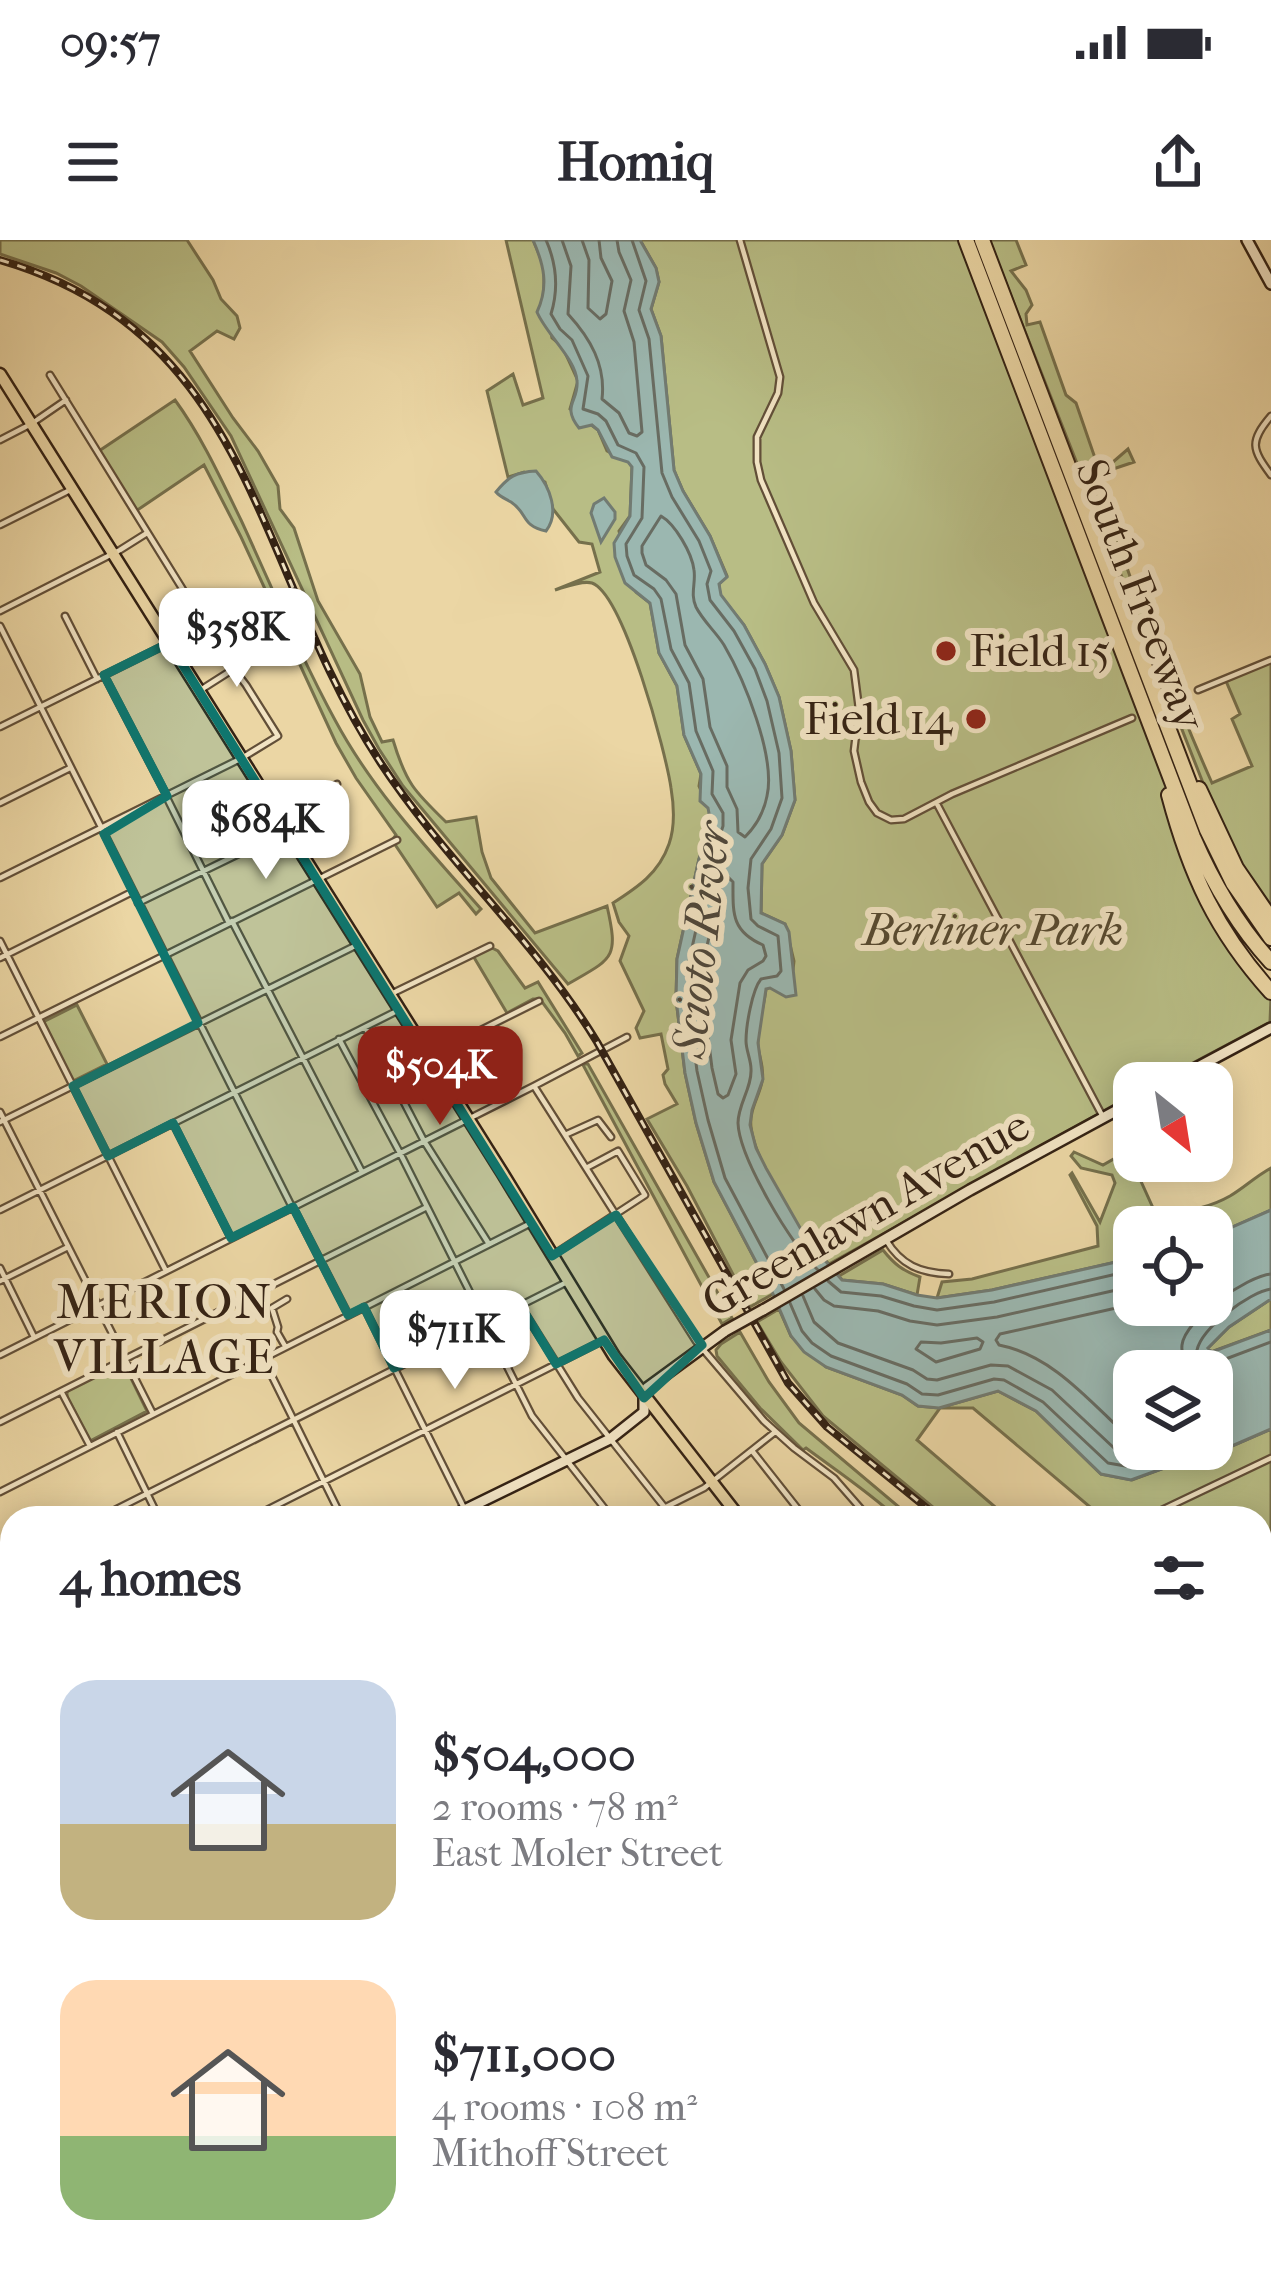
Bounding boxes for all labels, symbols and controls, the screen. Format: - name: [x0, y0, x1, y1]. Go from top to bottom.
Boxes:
- text: 09:57: [60, 16, 160, 69]
- icon: menu: [60, 129, 126, 195]
- icon: share: [1145, 129, 1211, 195]
- text: Homiq: [557, 131, 714, 194]
- street label: South Freeway: [1064, 452, 1217, 740]
- pin: $358K: [153, 588, 321, 690]
- text: $358K: [186, 604, 288, 650]
- place label: Field 15: [970, 625, 1111, 678]
- marker: Field 15: [933, 638, 959, 664]
- place label: Field 14: [804, 693, 953, 746]
- marker: Field 14: [963, 706, 989, 732]
- pin: $684K: [182, 780, 350, 882]
- text: $684K: [209, 796, 323, 842]
- water label: Scioto River: [661, 816, 742, 1061]
- park label: Berliner Park: [860, 904, 1123, 957]
- pin: $504K: [356, 1026, 524, 1128]
- text: $504K: [385, 1042, 495, 1088]
- north arrow: [1113, 1062, 1233, 1182]
- map controls: [1113, 1062, 1233, 1470]
- street label: Greenlawn Avenue: [693, 1099, 1039, 1329]
- button: locate: [1113, 1206, 1233, 1326]
- district label: MERION VILLAGE: [53, 1274, 276, 1385]
- pin: $711K: [371, 1290, 539, 1392]
- text: $711K: [407, 1306, 503, 1352]
- button: layers: [1113, 1350, 1233, 1470]
- icon: filters: [1146, 1545, 1212, 1611]
- text: 4 homes: [60, 1548, 241, 1608]
- text: $504,000: [432, 1724, 636, 1784]
- icon: home: [156, 1728, 300, 1872]
- text: 2 rooms · 78 m²: [432, 1784, 678, 1830]
- text: East Moler Street: [432, 1830, 723, 1876]
- text: $711,000: [432, 2024, 616, 2084]
- icon: home: [156, 2028, 300, 2172]
- text: 4 rooms · 108 m²: [432, 2084, 697, 2130]
- text: Mithoff Street: [432, 2130, 669, 2176]

